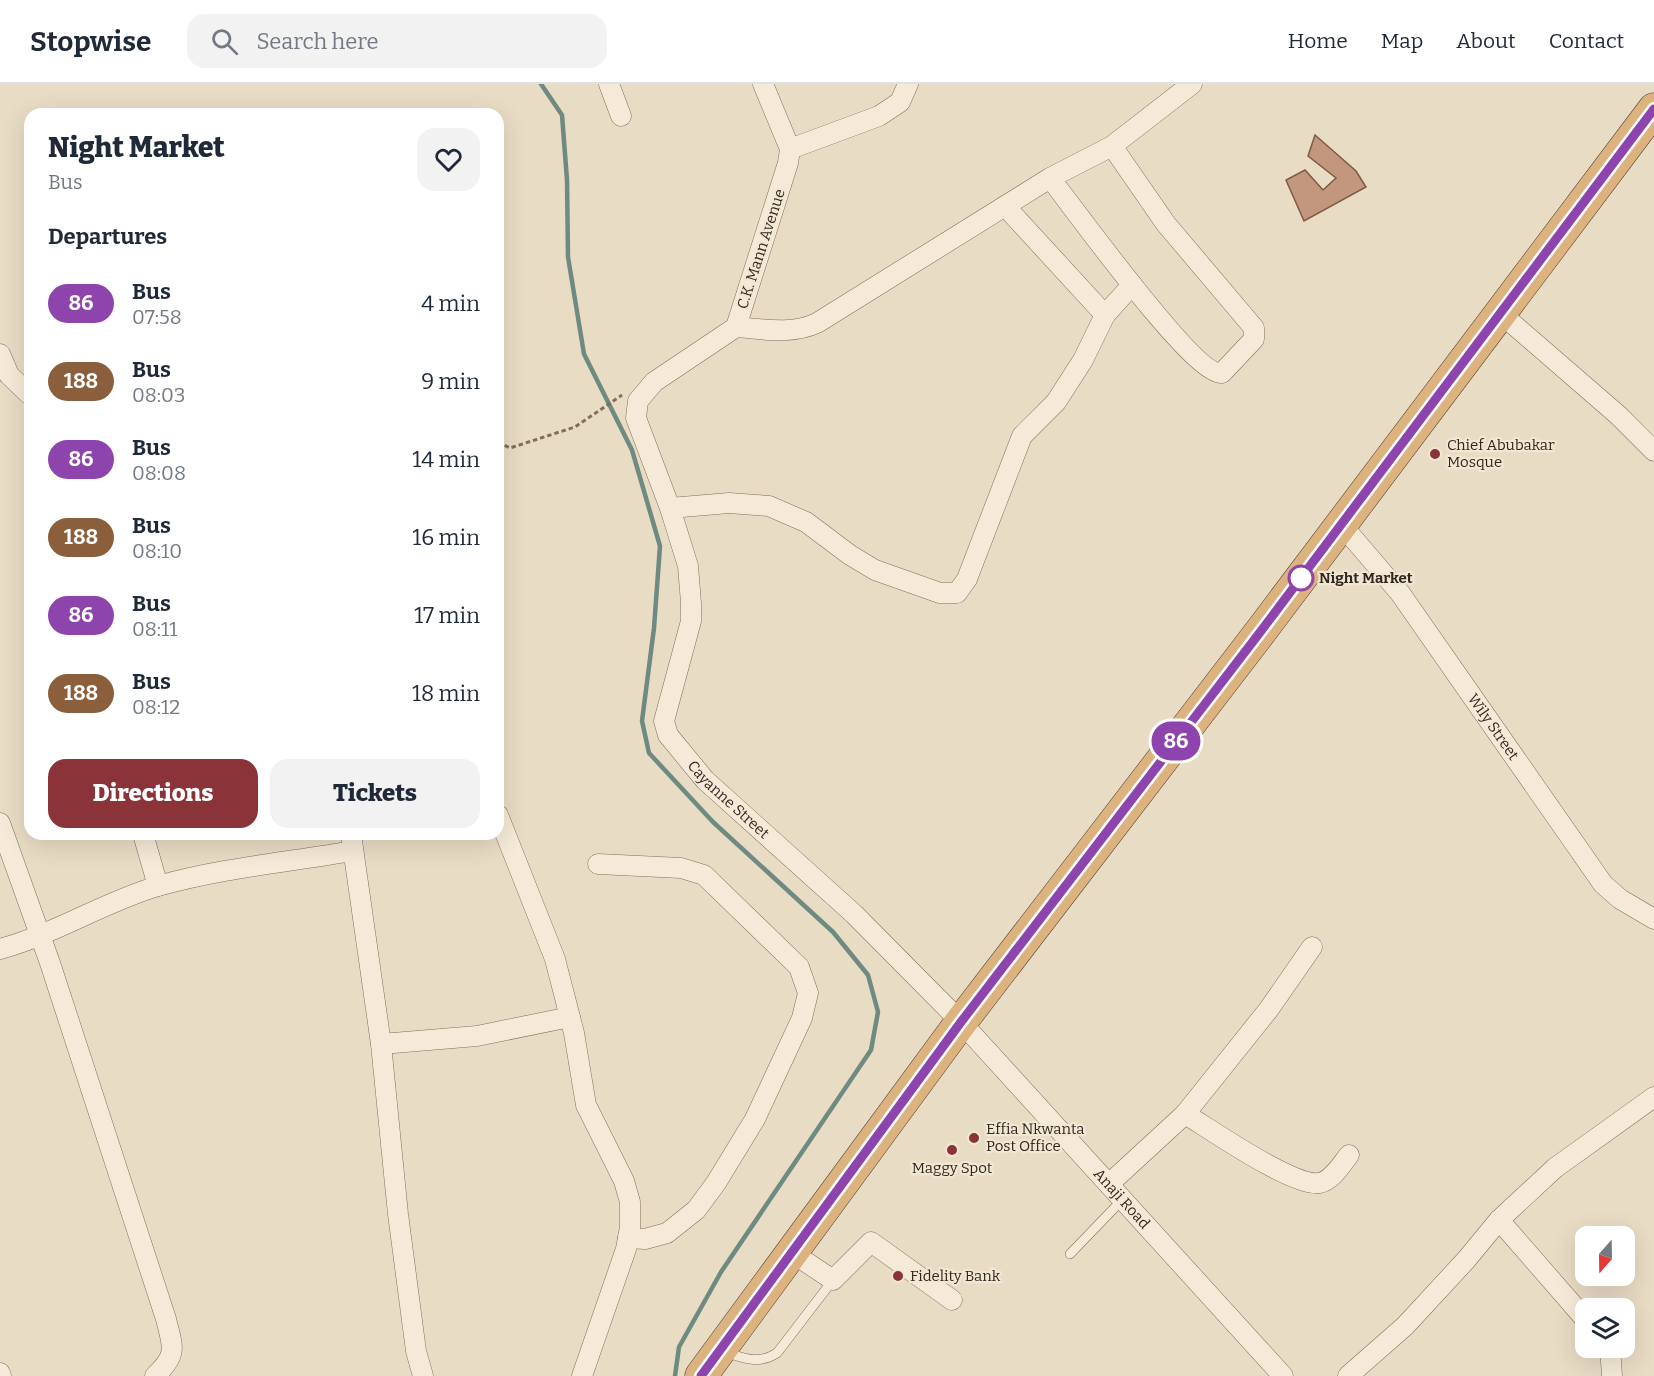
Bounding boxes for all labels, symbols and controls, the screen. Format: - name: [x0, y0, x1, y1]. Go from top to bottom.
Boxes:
- search box: [187, 14, 607, 68]
- text: Stopwise: [30, 25, 151, 58]
- icon: search: [208, 25, 241, 58]
- text: Search here: [256, 28, 379, 55]
- text: Home: [1288, 28, 1348, 54]
- text: Map: [1381, 28, 1423, 54]
- text: About: [1456, 28, 1516, 54]
- text: Contact: [1549, 28, 1624, 54]
- button: heart: [417, 128, 480, 191]
- text: Night Market: [48, 131, 225, 164]
- text: Bus: [48, 170, 83, 194]
- street label: C.K. Mann Avenue: [733, 187, 789, 311]
- text: Departures: [48, 223, 167, 250]
- text: Bus: [132, 278, 171, 305]
- text: 86: [68, 290, 94, 316]
- text: 4 min: [421, 290, 480, 317]
- text: 07:58: [132, 305, 182, 329]
- text: Bus: [132, 356, 171, 383]
- text: 188: [64, 368, 98, 394]
- text: 9 min: [421, 368, 480, 395]
- text: 08:03: [132, 383, 185, 407]
- text: Bus: [132, 434, 171, 461]
- place label: Chief Abubakar Mosque: [1447, 436, 1555, 471]
- text: 86: [68, 446, 94, 472]
- text: 14 min: [412, 446, 480, 473]
- marker: Chief Abubakar Mosque: [1428, 447, 1442, 461]
- text: 08:08: [132, 461, 186, 485]
- text: Bus: [132, 512, 171, 539]
- text: 188: [64, 524, 98, 550]
- text: 16 min: [412, 524, 480, 551]
- text: 08:10: [132, 539, 182, 563]
- marker: Night Market: [1288, 565, 1314, 591]
- place label: Night Market: [1319, 569, 1413, 587]
- text: Bus: [132, 590, 171, 617]
- text: 86: [68, 602, 94, 628]
- text: 17 min: [414, 602, 480, 629]
- text: 08:11: [132, 617, 177, 641]
- text: Bus: [132, 668, 171, 695]
- text: 188: [64, 680, 98, 706]
- text: 18 min: [412, 680, 480, 707]
- street label: Wily Street: [1464, 690, 1523, 764]
- text: 08:12: [132, 695, 180, 719]
- line badge: 86: [1149, 722, 1203, 760]
- text: 86: [1163, 728, 1189, 754]
- street label: Cayanne Street: [684, 757, 773, 843]
- button: Directions: [48, 759, 258, 828]
- button: Tickets: [270, 759, 480, 828]
- place label: Effia Nkwanta Post Office: [986, 1120, 1085, 1155]
- marker: Effia Nkwanta Post Office: [967, 1131, 981, 1145]
- marker: Maggy Spot: [945, 1143, 959, 1157]
- place label: Maggy Spot: [912, 1159, 993, 1177]
- street label: Anaji Road: [1090, 1165, 1154, 1233]
- north arrow: [1575, 1226, 1635, 1286]
- map controls: [1575, 1226, 1635, 1358]
- place label: Fidelity Bank: [910, 1267, 1001, 1285]
- marker: Fidelity Bank: [891, 1269, 905, 1283]
- button: layers: [1575, 1298, 1635, 1358]

